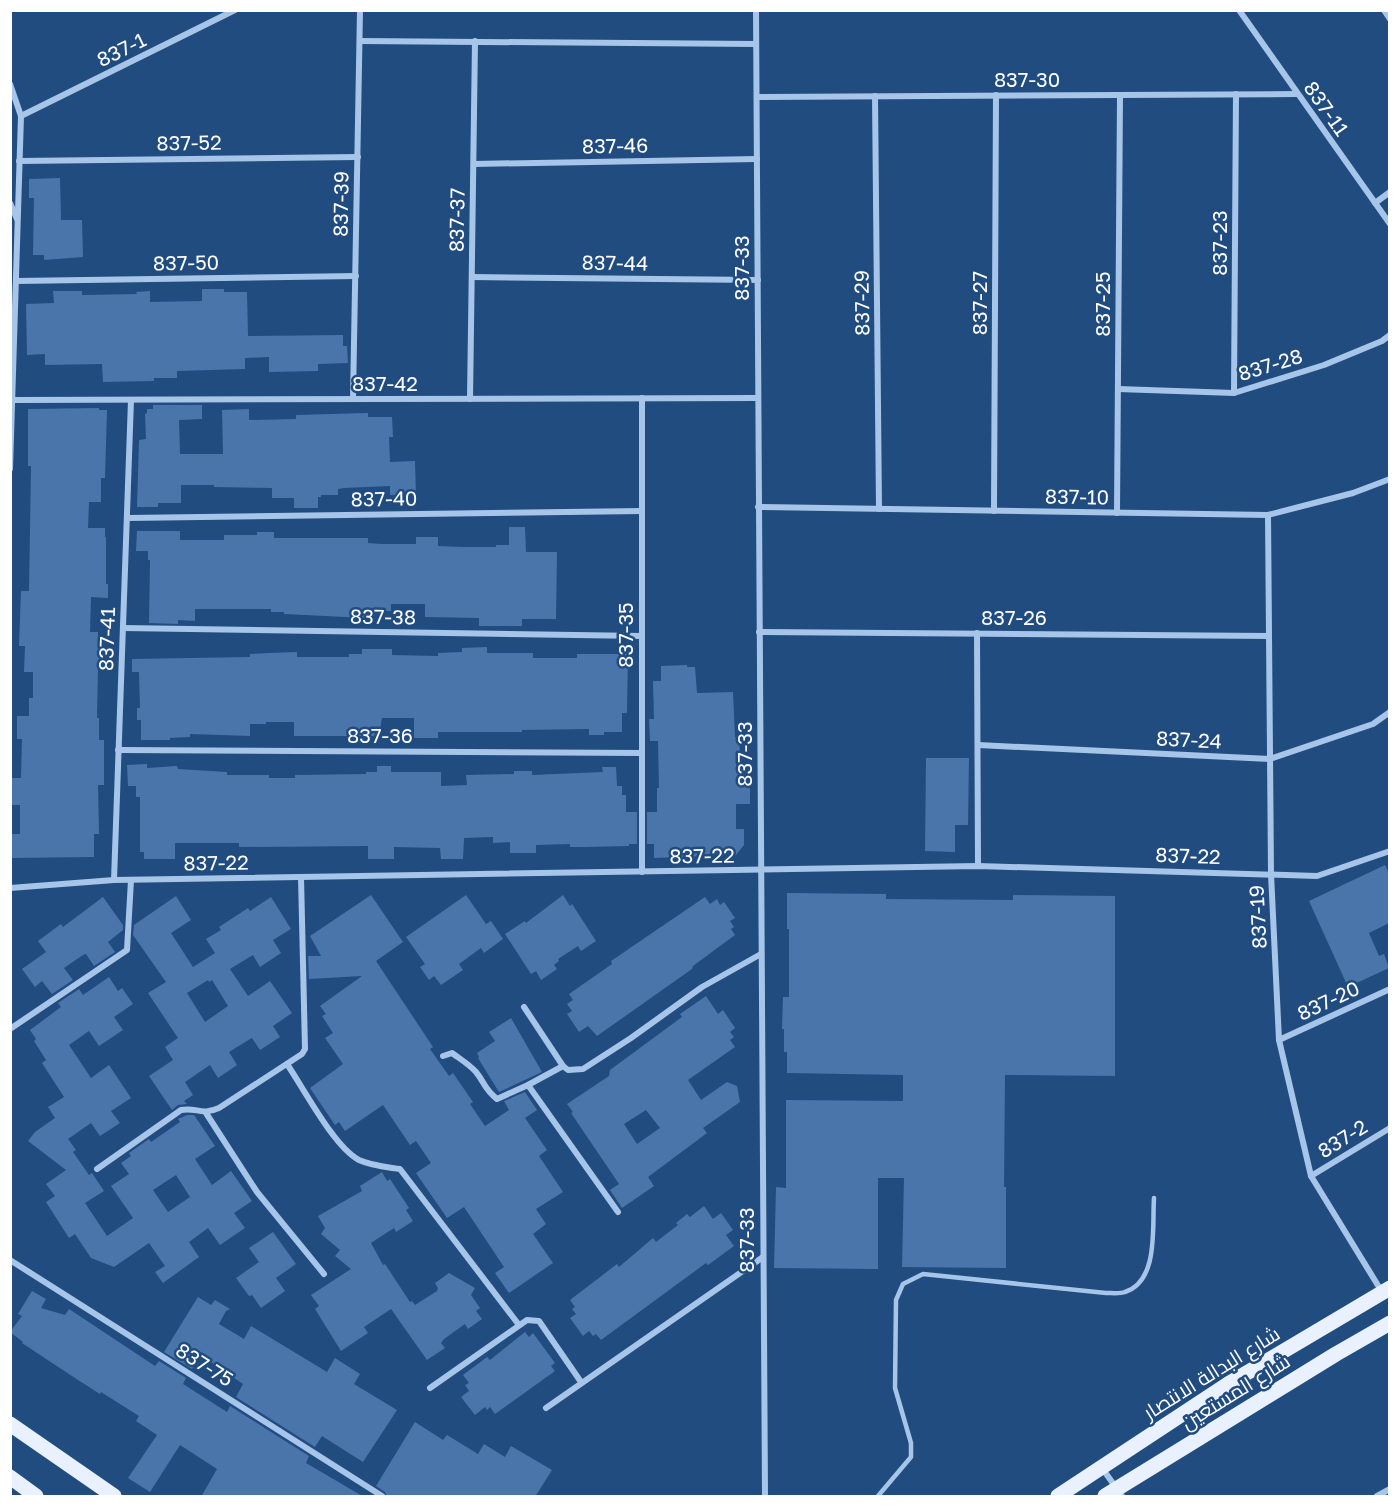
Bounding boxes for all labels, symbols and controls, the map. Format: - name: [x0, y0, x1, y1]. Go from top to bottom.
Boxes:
- street label: 837-1: [92, 27, 150, 71]
- street label: 837-30: [994, 67, 1060, 91]
- street label: 837-11: [1300, 76, 1355, 140]
- street label: 837-52: [156, 129, 222, 155]
- street label: 837-46: [582, 132, 648, 158]
- street label: 837-39: [327, 171, 353, 237]
- street label: 837-37: [443, 188, 469, 252]
- street label: 837-23: [1207, 210, 1231, 276]
- street label: 837-33: [729, 235, 753, 301]
- street label: 837-50: [153, 249, 219, 275]
- street label: 837-44: [582, 249, 648, 275]
- street label: 837-29: [848, 270, 874, 336]
- street label: 837-27: [967, 271, 991, 335]
- street label: 837-25: [1090, 271, 1114, 337]
- street label: 837-28: [1235, 343, 1305, 385]
- street label: 837-42: [352, 371, 418, 395]
- street label: 837-10: [1045, 483, 1109, 509]
- street label: 837-40: [350, 485, 418, 511]
- street label: 837-35: [613, 602, 637, 668]
- street label: 837-38: [350, 603, 416, 629]
- street label: 837-26: [981, 605, 1047, 629]
- street label: 837-41: [93, 606, 119, 671]
- street label: 837-33: [732, 721, 756, 787]
- street label: 837-36: [347, 723, 413, 747]
- street label: 837-24: [1155, 725, 1223, 753]
- street label: 837-22: [669, 842, 735, 868]
- street label: 837-22: [1155, 842, 1221, 868]
- street label: 837-22: [183, 849, 249, 875]
- street label: 837-19: [1243, 884, 1271, 950]
- street label: 837-20: [1293, 975, 1363, 1025]
- street label: 837-2: [1313, 1114, 1371, 1162]
- street label: 837-33: [734, 1207, 758, 1273]
- street label: شارع البدالة الانتصار: [1137, 1320, 1285, 1427]
- street label: 837-75: [172, 1337, 238, 1391]
- street label: شارع المستعين: [1176, 1348, 1295, 1437]

